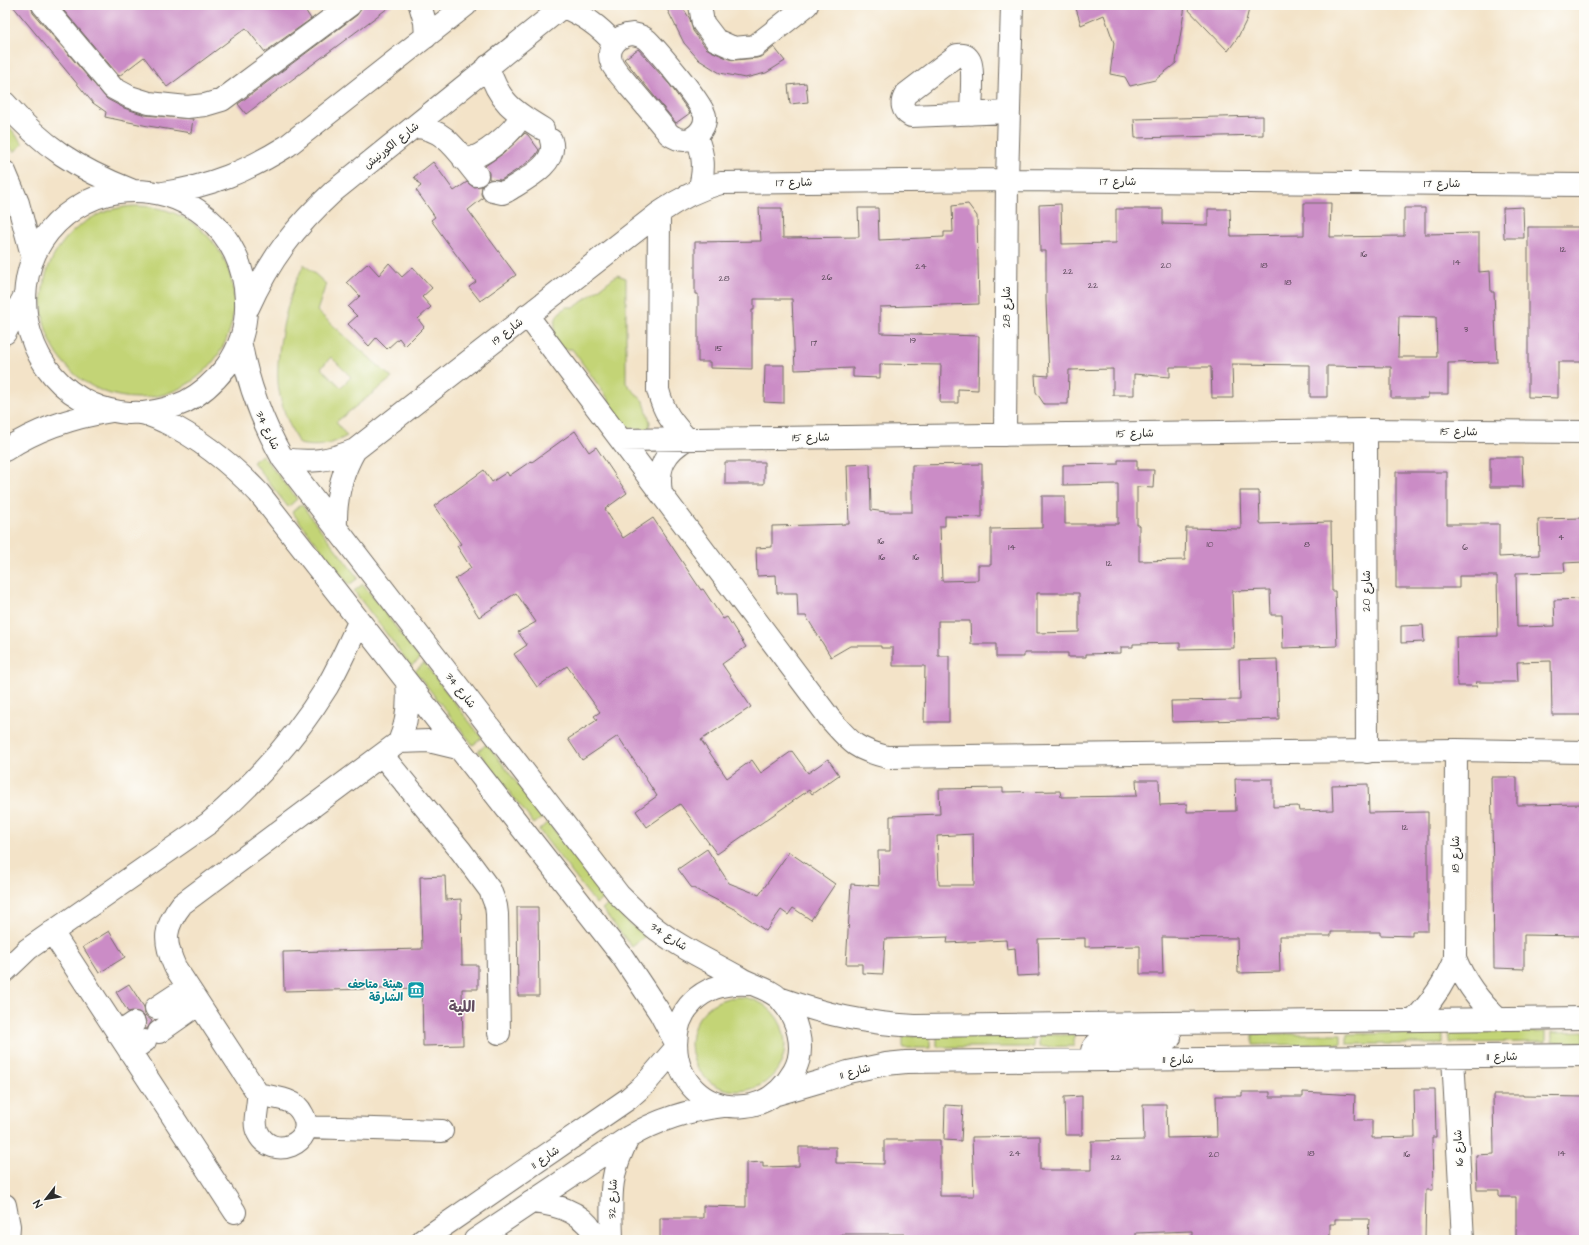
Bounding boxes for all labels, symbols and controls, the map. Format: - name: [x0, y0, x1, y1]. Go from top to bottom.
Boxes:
- street label: شارع الكورنيش: [361, 119, 423, 173]
- street label: شارع 17: [1100, 174, 1136, 190]
- street label: شارع 17: [776, 175, 812, 191]
- street label: شارع 17: [1424, 176, 1460, 192]
- house number: 12: [1560, 243, 1567, 256]
- house number: 16: [1361, 248, 1368, 261]
- house number: 14: [1453, 256, 1461, 269]
- house number: 20: [1161, 259, 1172, 272]
- house number: 18: [1261, 259, 1268, 272]
- house number: 24: [915, 260, 927, 273]
- house number: 22: [1063, 265, 1074, 278]
- house number: 26: [822, 271, 833, 284]
- house number: 28: [719, 272, 730, 285]
- house number: 18: [1285, 276, 1292, 289]
- house number: 22: [1088, 279, 1099, 292]
- street label: شارع 28: [999, 286, 1015, 328]
- street label: شارع 19: [489, 314, 527, 349]
- house number: 3: [1464, 323, 1469, 336]
- house number: 19: [910, 334, 916, 347]
- house number: 17: [811, 337, 818, 350]
- house number: 15: [715, 342, 723, 355]
- street label: شارع 34: [251, 408, 283, 453]
- street label: شارع 15: [1440, 424, 1478, 440]
- street label: شارع 15: [1116, 426, 1154, 442]
- street label: شارع 15: [792, 430, 830, 446]
- house number: 4: [1558, 531, 1564, 544]
- house number: 16: [878, 535, 885, 548]
- house number: 10: [1207, 538, 1214, 551]
- house number: 8: [1304, 538, 1310, 551]
- house number: 14: [1008, 541, 1016, 554]
- house number: 6: [1462, 541, 1468, 554]
- house number: 16: [879, 551, 886, 564]
- house number: 16: [913, 551, 920, 564]
- house number: 12: [1106, 557, 1113, 570]
- street label: شارع 20: [1359, 570, 1375, 612]
- street label: شارع 34: [441, 669, 479, 712]
- house number: 12: [1402, 821, 1409, 834]
- street label: شارع 18: [1448, 836, 1464, 872]
- street label: شارع 34: [647, 919, 690, 955]
- place label: هيئة متاحف الشارقة: [348, 977, 403, 1005]
- museum icon: هيئة متاحف الشارقة: [406, 980, 426, 1000]
- district label: اللية: [449, 997, 475, 1018]
- street label: شارع 11: [1486, 1049, 1518, 1065]
- street label: شارع 11: [1162, 1052, 1194, 1068]
- street label: شارع 11: [838, 1060, 872, 1084]
- street label: شارع 16: [1450, 1129, 1468, 1167]
- street label: شارع 11: [528, 1143, 563, 1173]
- house number: 24: [1009, 1147, 1021, 1160]
- house number: 18: [1308, 1147, 1315, 1160]
- house number: 14: [1558, 1147, 1566, 1160]
- house number: 20: [1209, 1148, 1220, 1161]
- house number: 16: [1404, 1148, 1411, 1161]
- house number: 22: [1111, 1151, 1122, 1164]
- north arrow: [26, 1179, 66, 1219]
- street label: شارع 32: [604, 1179, 622, 1219]
- text: N: [30, 1197, 46, 1211]

